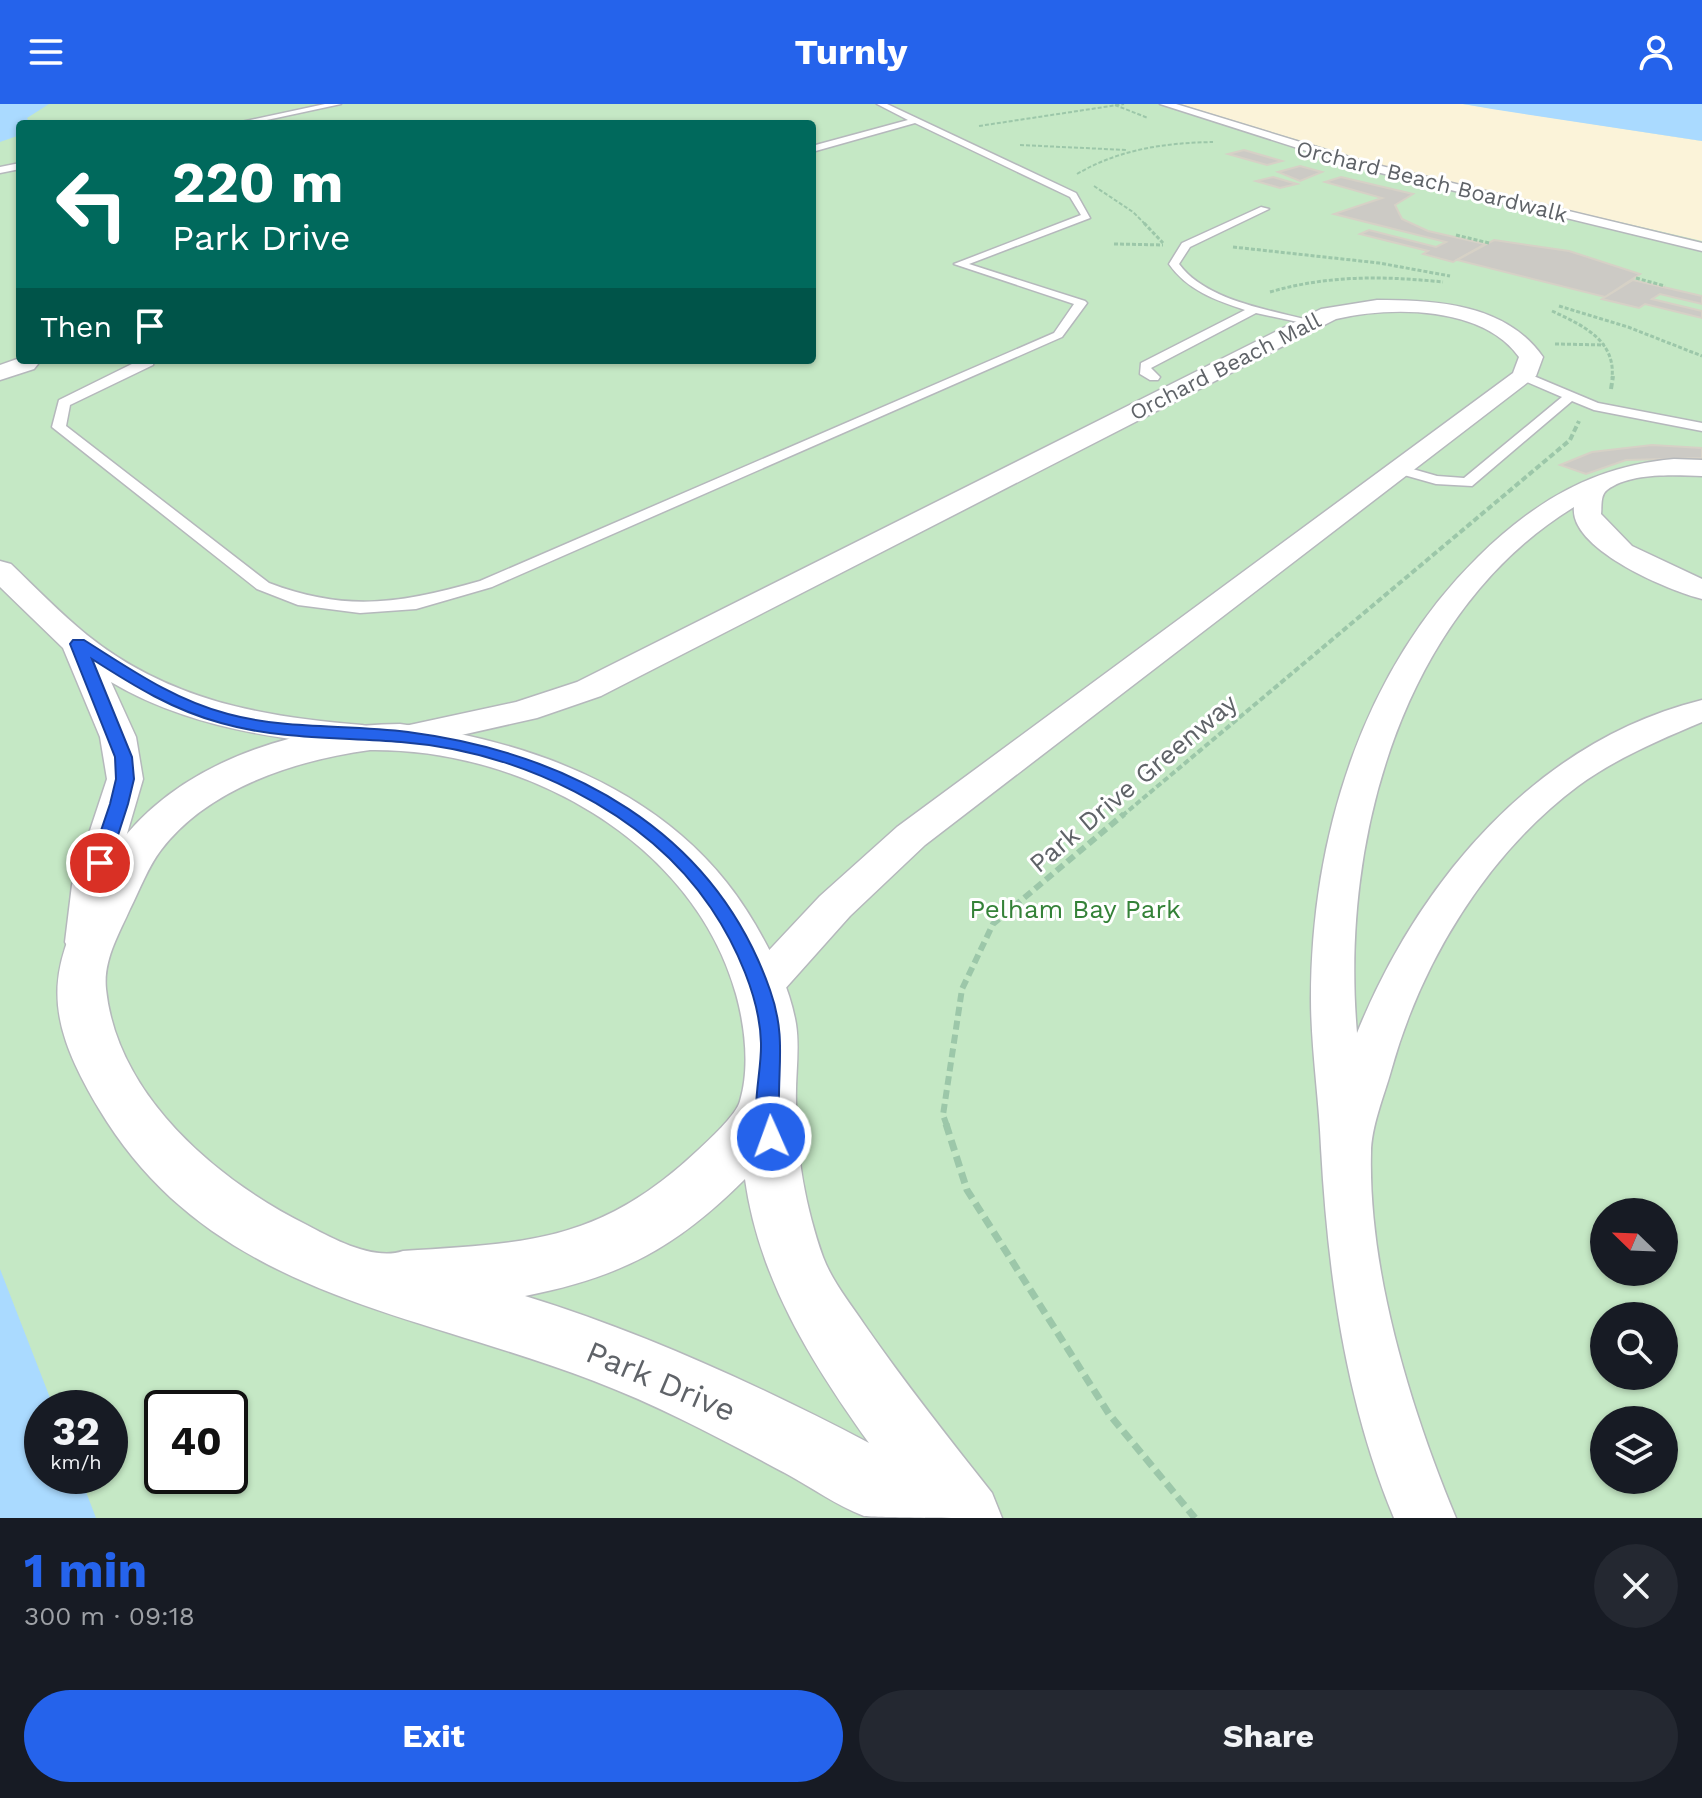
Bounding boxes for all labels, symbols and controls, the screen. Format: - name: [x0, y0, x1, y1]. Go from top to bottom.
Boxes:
- icon: menu: [24, 30, 68, 74]
- icon: person: [1634, 30, 1678, 74]
- text: Turnly: [795, 31, 907, 73]
- street label: Orchard Beach Boardwalk: [1294, 136, 1570, 227]
- text: 220 m: [172, 150, 344, 216]
- icon: left: [40, 152, 144, 256]
- text: Park Drive: [172, 217, 350, 259]
- icon: arrive: [128, 304, 172, 348]
- street label: Orchard Beach Mall: [1126, 307, 1325, 425]
- text: Then: [40, 309, 112, 344]
- street label: Park Drive Greenway: [1023, 687, 1243, 879]
- pin: [66, 829, 134, 897]
- icon: arrive: [78, 841, 122, 885]
- park label: Pelham Bay Park: [969, 894, 1181, 924]
- position arrow: [729, 1095, 813, 1179]
- north arrow: [1590, 1198, 1678, 1286]
- map controls: [1590, 1198, 1678, 1494]
- button: search: [1590, 1302, 1678, 1390]
- street label: Park Drive: [581, 1333, 741, 1429]
- speed limit sign: 40: [144, 1390, 248, 1494]
- button: layers: [1590, 1406, 1678, 1494]
- text: 32: [52, 1408, 100, 1455]
- text: km/h: [50, 1450, 102, 1474]
- text: 1 min: [24, 1542, 147, 1599]
- button: close: [1594, 1544, 1678, 1628]
- text: 300 m · 09:18: [24, 1601, 195, 1631]
- button: Exit: [24, 1690, 843, 1782]
- button: Share: [859, 1690, 1678, 1782]

